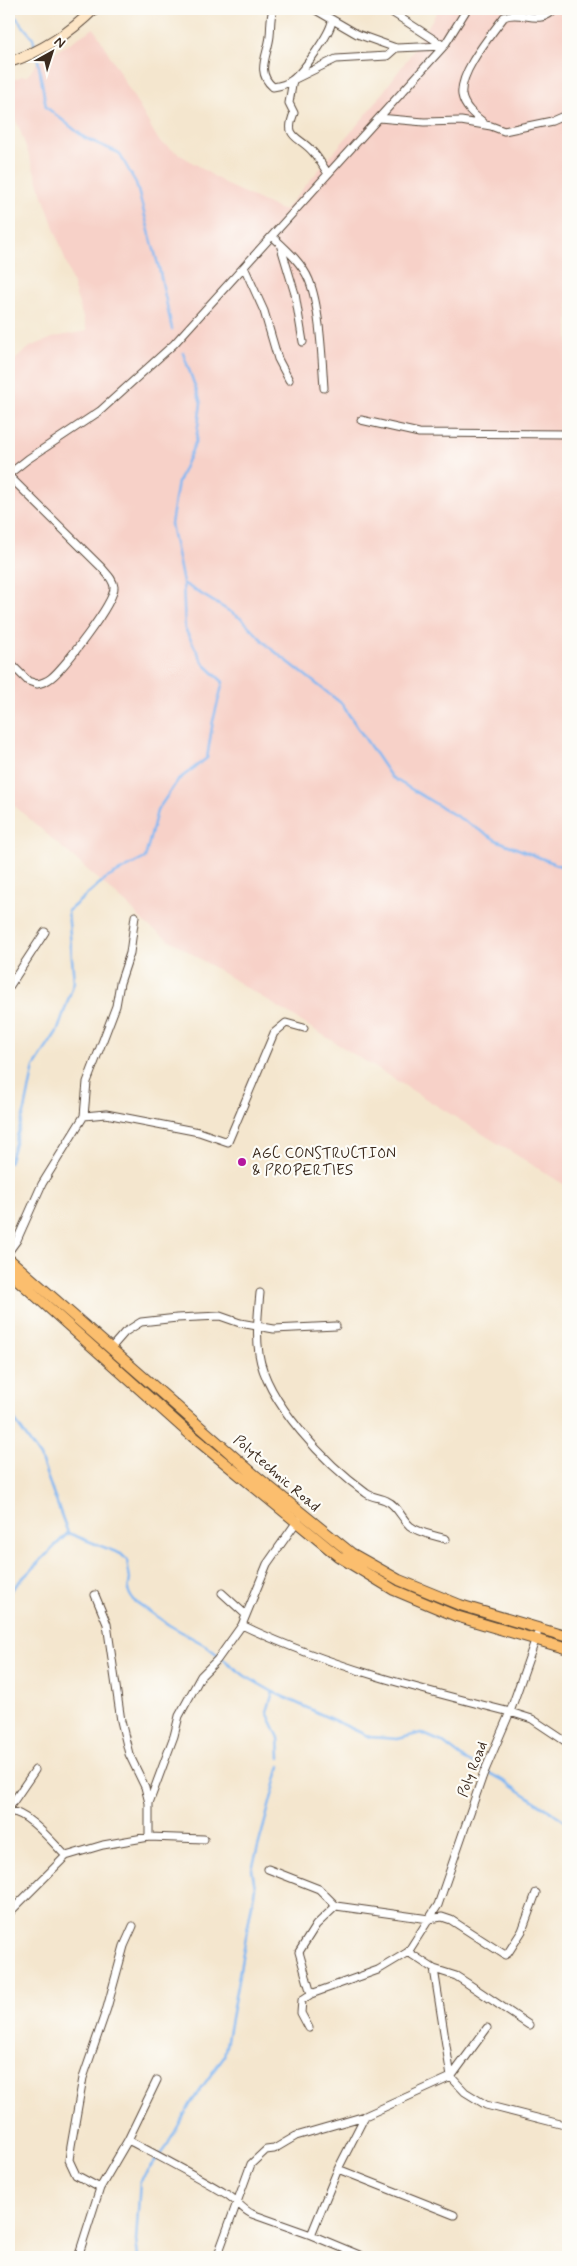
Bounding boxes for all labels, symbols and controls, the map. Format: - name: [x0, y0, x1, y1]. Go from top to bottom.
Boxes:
- north arrow: [28, 28, 78, 78]
- text: N: [50, 33, 69, 53]
- place label: AGC CONSTRUCTION & PROPERTIES: [252, 1144, 396, 1181]
- marker: AGC CONSTRUCTION & PROPERTIES: [236, 1156, 248, 1168]
- street label: Polytechnic Road: [229, 1431, 324, 1517]
- street label: Poly Road: [453, 1739, 493, 1800]

